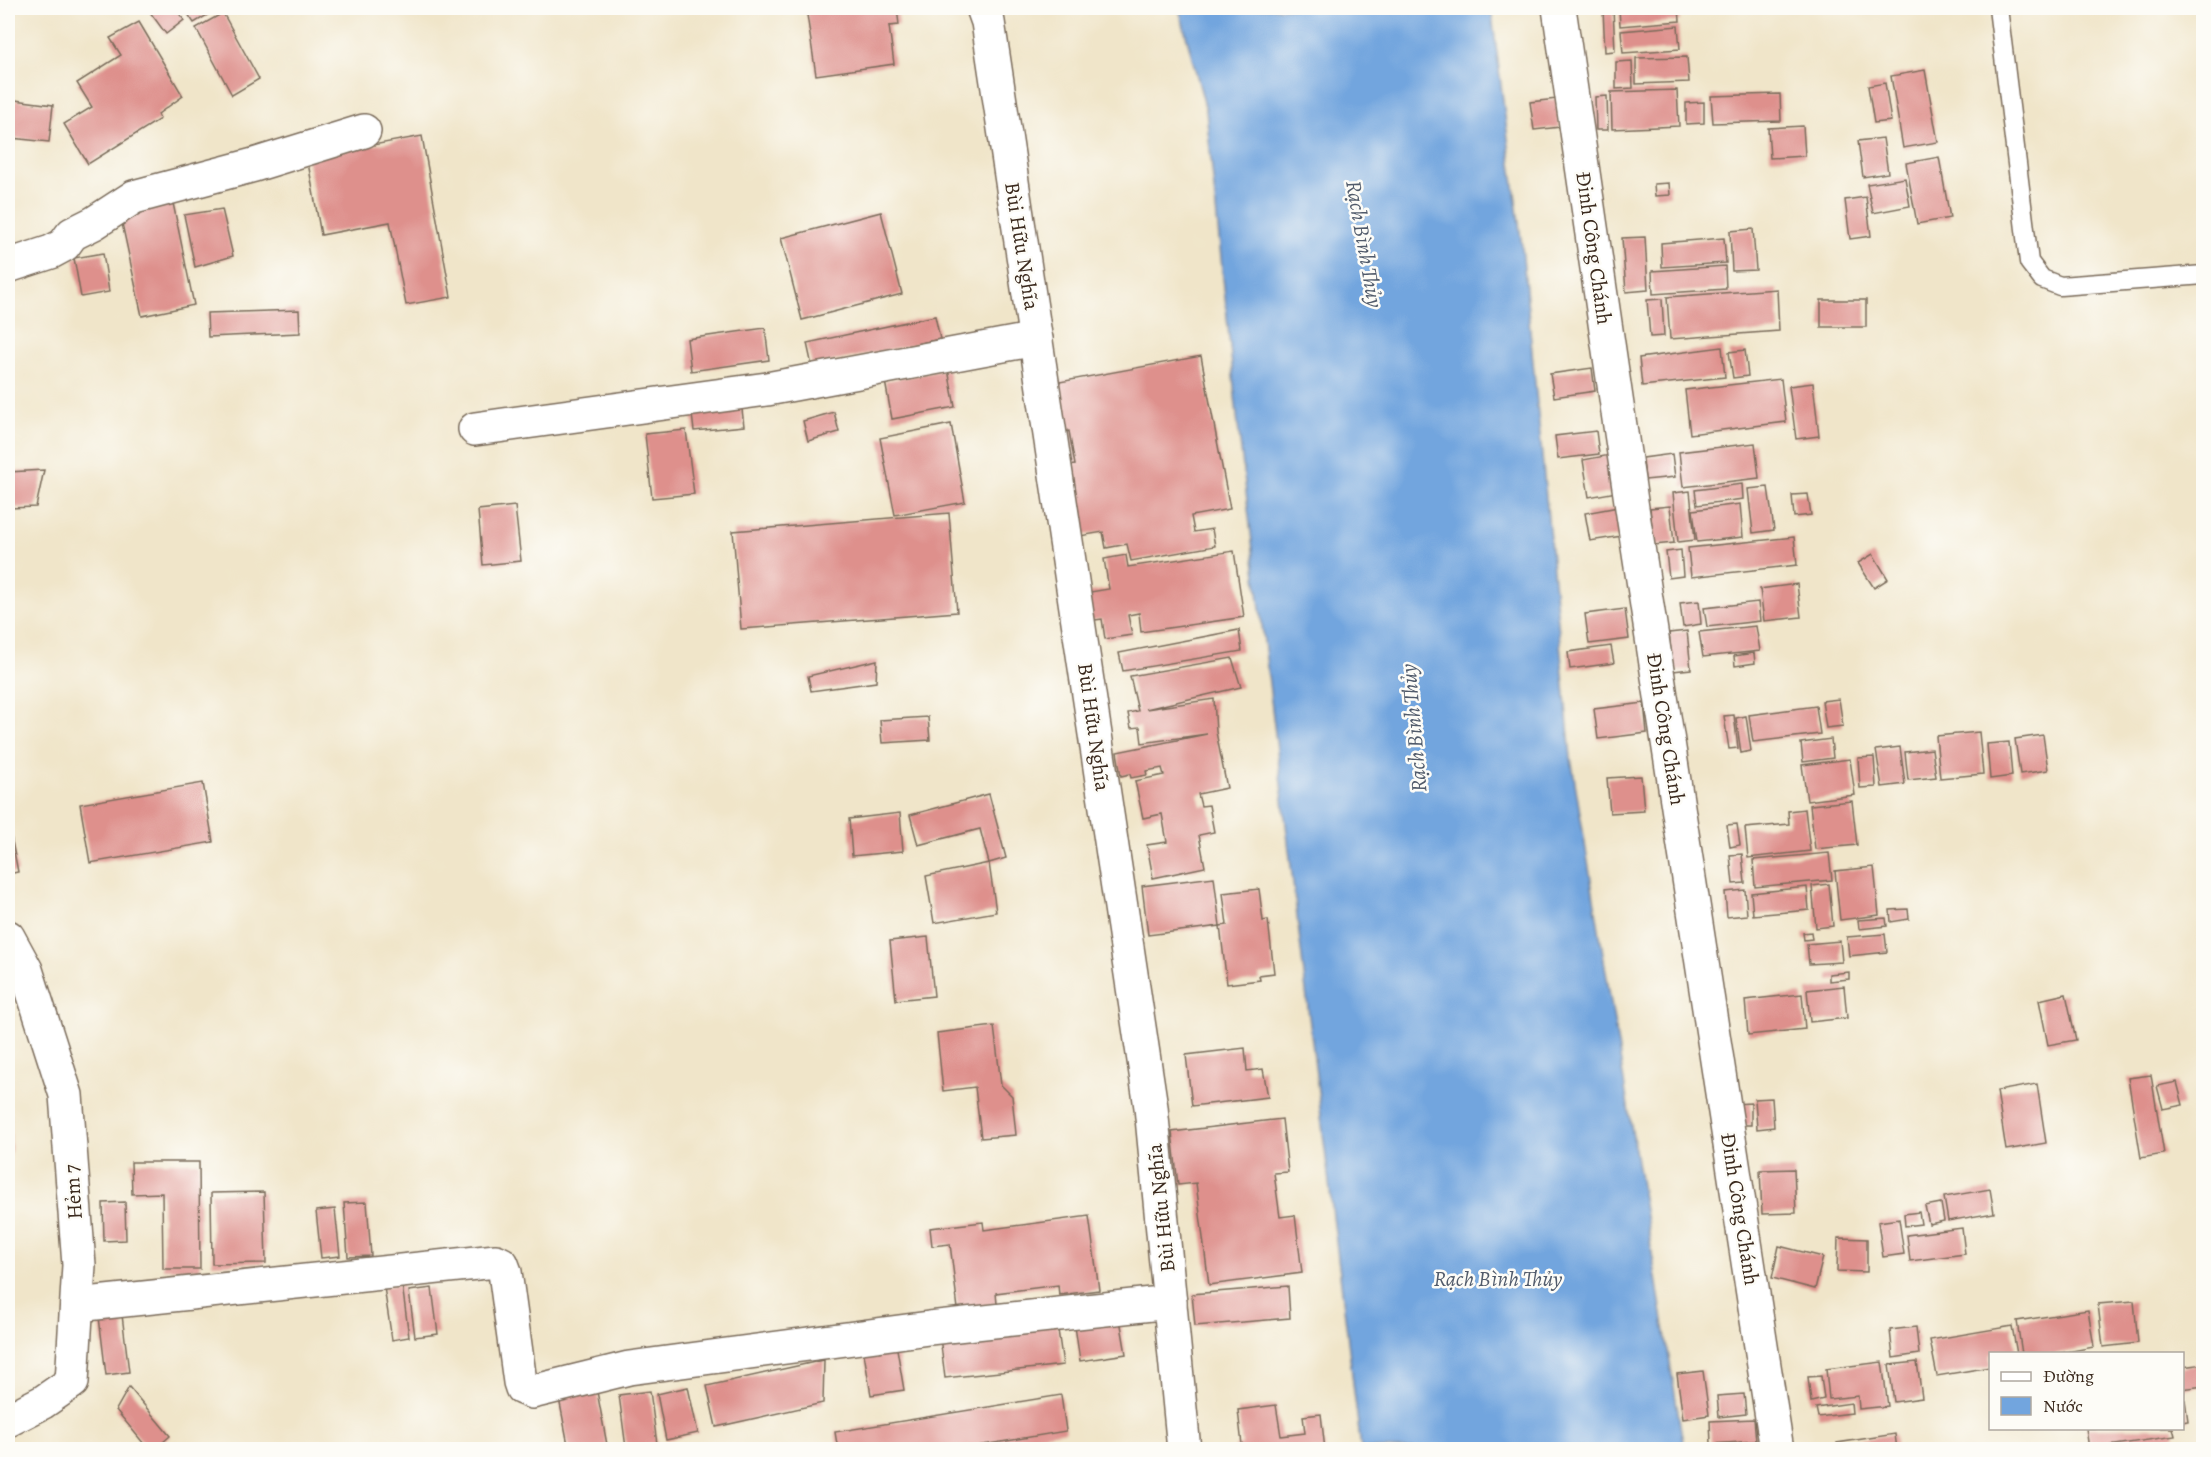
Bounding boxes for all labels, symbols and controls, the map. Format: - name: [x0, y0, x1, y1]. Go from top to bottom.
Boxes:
- street label: Đinh Công Chánh: [1569, 170, 1619, 326]
- water label: Rạch Bình Thủy: [1338, 178, 1390, 310]
- street label: Bùi Hữu Nghĩa: [998, 180, 1046, 312]
- street label: Đinh Công Chánh: [1640, 651, 1692, 807]
- street label: Bùi Hữu Nghĩa: [1071, 661, 1117, 793]
- water label: Rạch Bình Thủy: [1393, 662, 1435, 794]
- street label: Đinh Công Chánh: [1714, 1131, 1766, 1287]
- street label: Bùi Hữu Nghĩa: [1140, 1142, 1182, 1274]
- street label: Hẻm 7: [57, 1163, 89, 1221]
- water label: Rạch Bình Thủy: [1434, 1264, 1563, 1294]
- legend: [1989, 1352, 2184, 1430]
- text: Đường: [2043, 1364, 2094, 1388]
- text: Nước: [2043, 1394, 2083, 1418]

